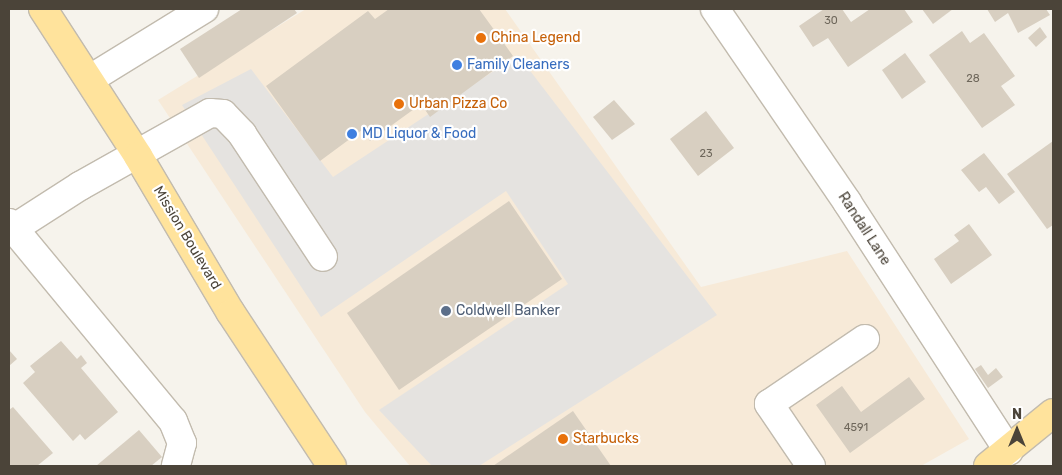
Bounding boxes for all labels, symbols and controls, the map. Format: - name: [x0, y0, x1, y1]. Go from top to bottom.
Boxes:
- house number: 30: [824, 14, 838, 28]
- place label: China Legend: [491, 30, 580, 46]
- marker: China Legend: [475, 32, 487, 44]
- place label: Family Cleaners: [467, 57, 570, 73]
- marker: Family Cleaners: [451, 59, 463, 71]
- house number: 28: [966, 72, 980, 86]
- place label: Urban Pizza Co: [409, 96, 507, 112]
- marker: Urban Pizza Co: [393, 98, 405, 110]
- place label: MD Liquor & Food: [362, 126, 477, 142]
- marker: MD Liquor & Food: [346, 128, 358, 140]
- house number: 23: [699, 147, 713, 161]
- street label: Mission Boulevard: [150, 183, 224, 293]
- street label: Randall Lane: [834, 189, 894, 269]
- place label: Coldwell Banker: [456, 303, 560, 319]
- marker: Coldwell Banker: [440, 305, 452, 317]
- north arrow: [992, 405, 1042, 455]
- text: N: [1012, 406, 1022, 423]
- house number: 4591: [844, 421, 868, 435]
- place label: Starbucks: [573, 431, 639, 447]
- marker: Starbucks: [557, 433, 569, 445]

